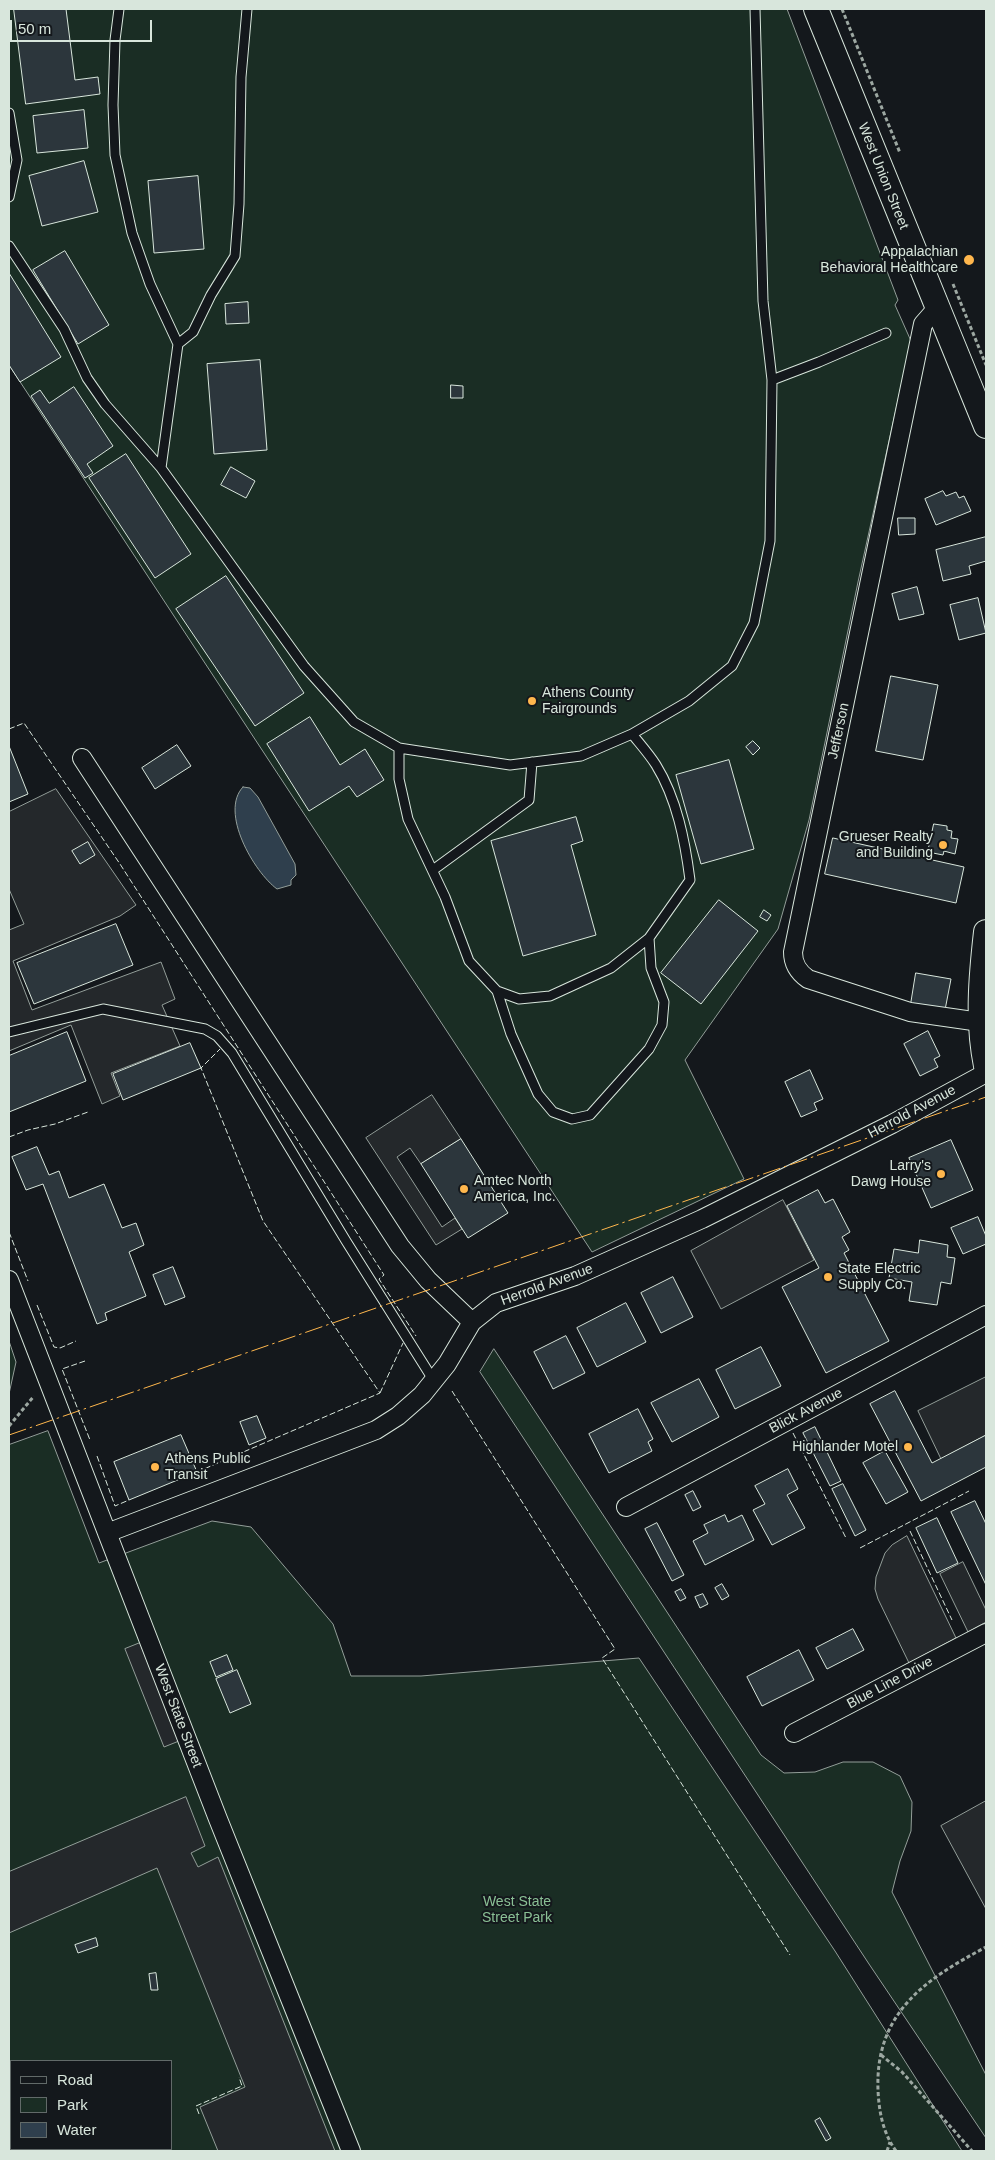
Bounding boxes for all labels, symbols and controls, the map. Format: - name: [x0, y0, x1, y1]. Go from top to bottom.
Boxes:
- scale bar: [12, 10, 155, 42]
- text: 50 m: [18, 20, 51, 37]
- street label: West Union Street: [854, 120, 912, 232]
- place label: Appalachian Behavioral Healthcare: [820, 244, 958, 276]
- marker: Appalachian Behavioral Healthcare: [962, 253, 976, 267]
- place label: Athens County Fairgrounds: [542, 685, 634, 718]
- marker: Athens County Fairgrounds: [526, 695, 538, 707]
- street label: Jefferson: [825, 701, 853, 761]
- place label: Grueser Realty and Building: [839, 829, 933, 862]
- marker: Grueser Realty and Building: [937, 839, 949, 851]
- street label: Herrold Avenue: [865, 1082, 959, 1142]
- place label: Larry's Dawg House: [851, 1158, 931, 1190]
- marker: Larry's Dawg House: [935, 1168, 947, 1180]
- place label: Amtec North America, Inc.: [474, 1173, 556, 1206]
- marker: Amtec North America, Inc.: [458, 1183, 470, 1195]
- street label: Herrold Avenue: [499, 1261, 595, 1309]
- place label: State Electric Supply Co.: [838, 1261, 920, 1294]
- marker: State Electric Supply Co.: [822, 1271, 834, 1283]
- street label: Blick Avenue: [766, 1385, 846, 1437]
- place label: Highlander Motel: [792, 1439, 898, 1455]
- marker: Highlander Motel: [902, 1441, 914, 1453]
- place label: Athens Public Transit: [165, 1451, 251, 1484]
- marker: Athens Public Transit: [149, 1461, 161, 1473]
- street label: Blue Line Drive: [844, 1653, 936, 1713]
- street label: West State Street: [151, 1662, 205, 1770]
- park label: West State Street Park: [482, 1894, 552, 1926]
- legend: [10, 2060, 172, 2150]
- text: Road: [57, 2071, 93, 2088]
- text: Park: [57, 2096, 88, 2113]
- text: Water: [57, 2121, 96, 2138]

